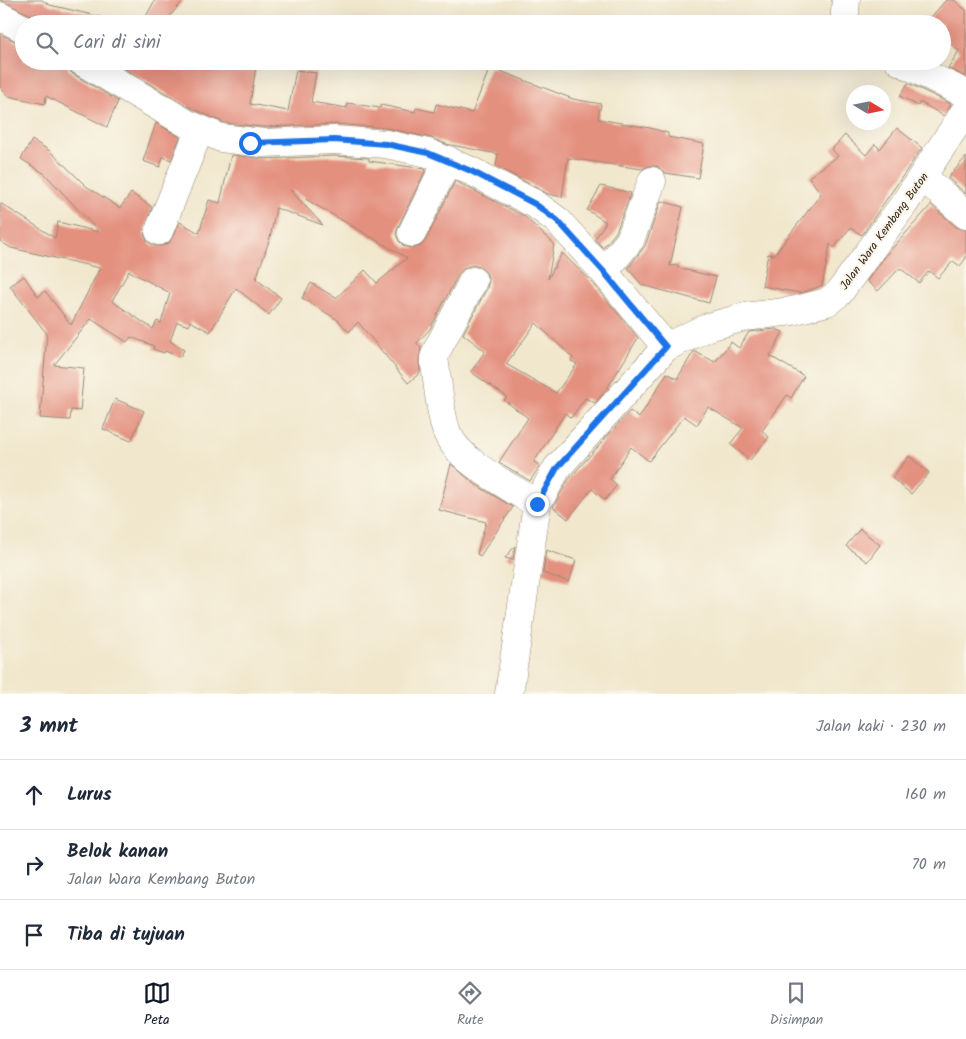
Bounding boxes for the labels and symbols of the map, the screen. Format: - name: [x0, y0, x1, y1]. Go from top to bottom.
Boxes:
- north arrow: [846, 85, 891, 130]
- route start: [239, 132, 262, 155]
- street label: Jalan Wara Kembang Buton: [835, 169, 934, 294]
- route end: [526, 493, 549, 516]

